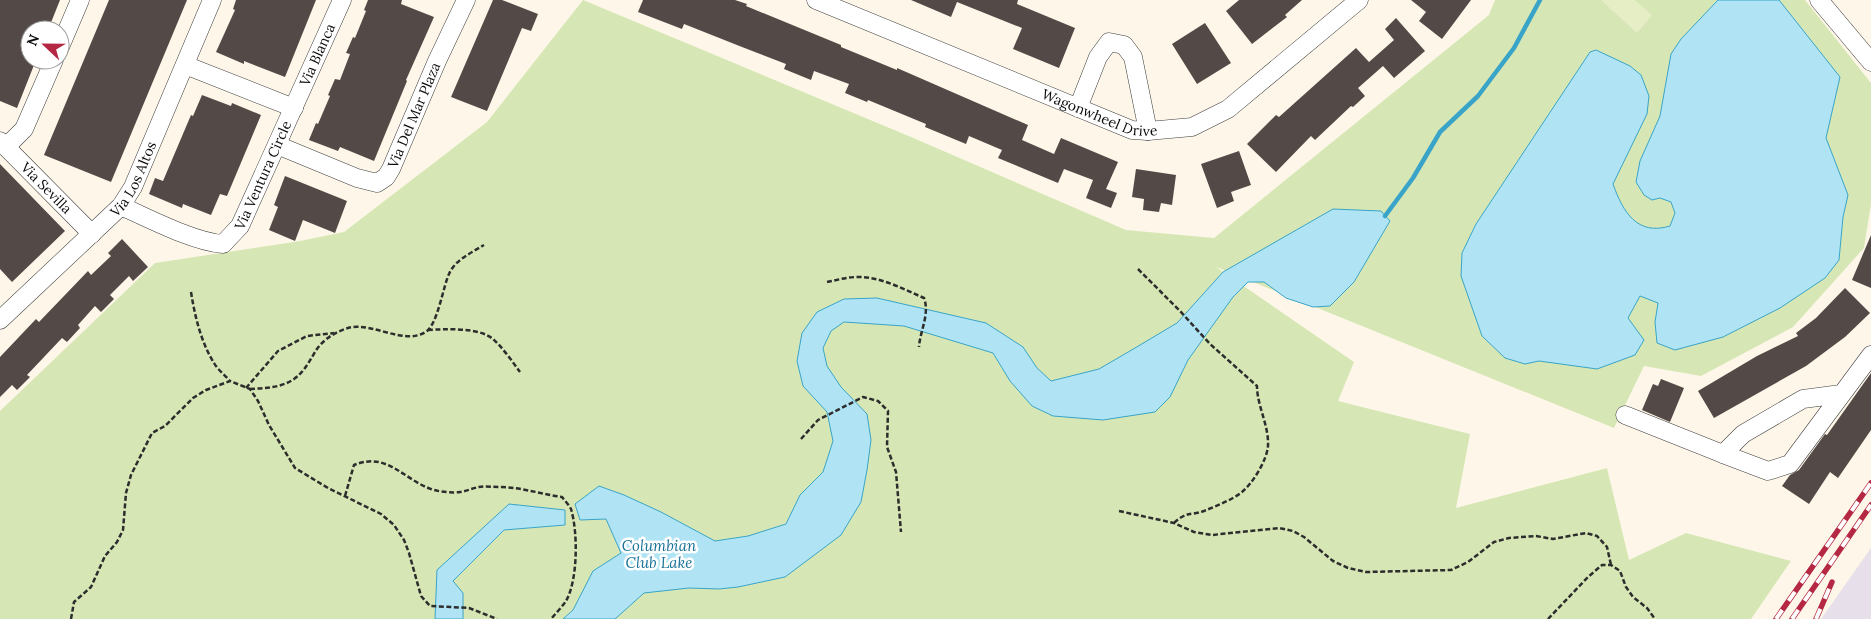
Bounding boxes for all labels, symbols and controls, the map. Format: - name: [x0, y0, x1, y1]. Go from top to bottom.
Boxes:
- north arrow: [20, 20, 70, 70]
- street label: Via Blanca: [295, 21, 339, 90]
- text: N: [23, 32, 43, 49]
- street label: Via Del Mar Plaza: [383, 60, 444, 172]
- street label: Wagonwheel Drive: [1039, 85, 1158, 140]
- street label: Via Ventura Circle: [230, 117, 296, 233]
- street label: Via Los Altos: [106, 139, 160, 221]
- street label: Via Sevilla: [16, 158, 76, 217]
- water label: Columbian Club Lake: [622, 536, 697, 572]

